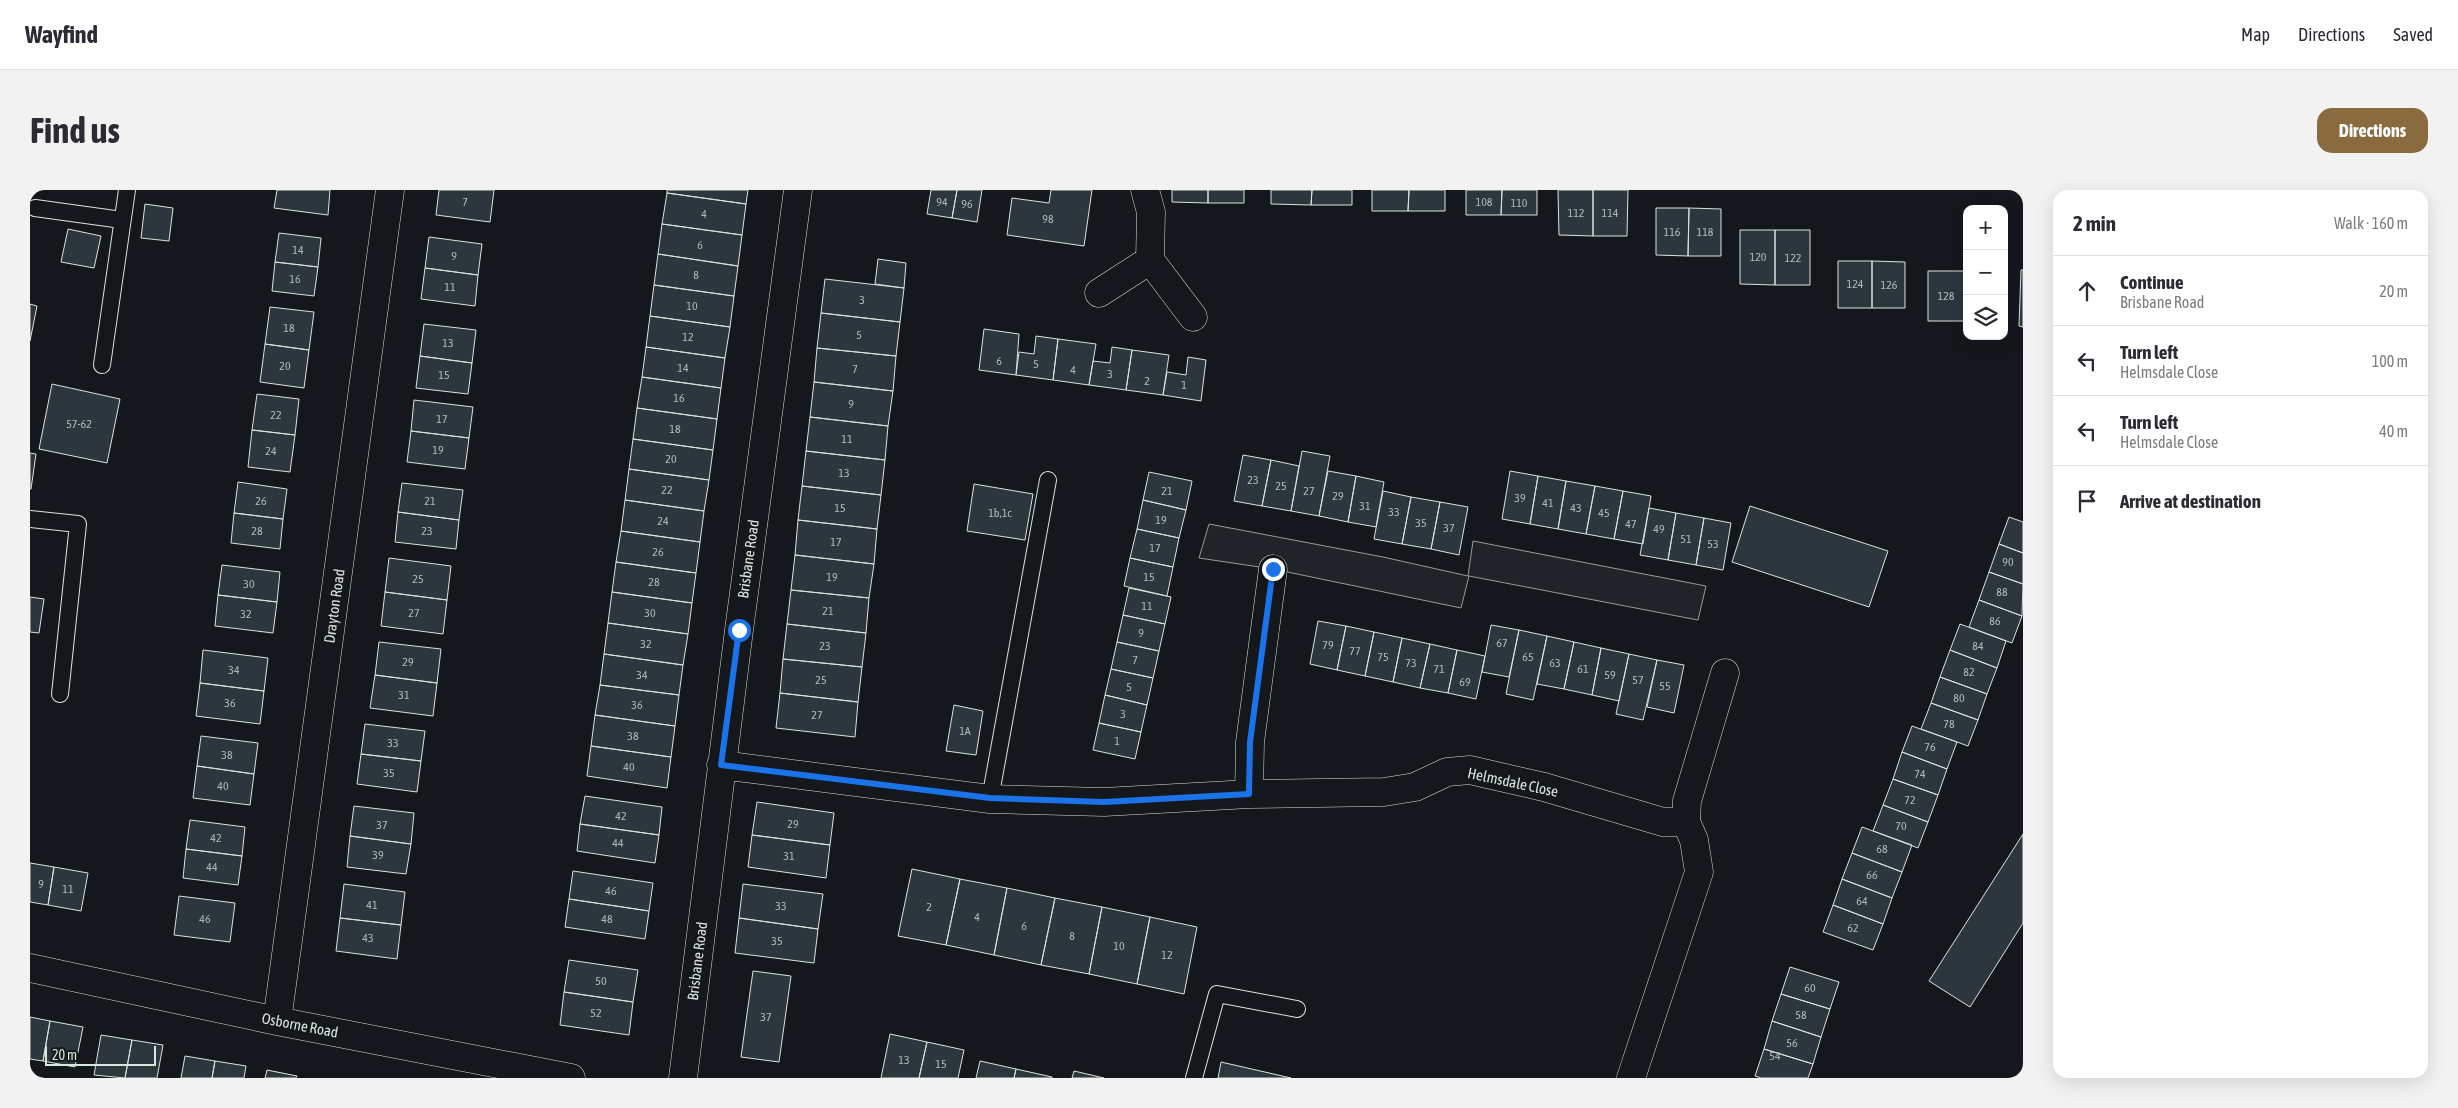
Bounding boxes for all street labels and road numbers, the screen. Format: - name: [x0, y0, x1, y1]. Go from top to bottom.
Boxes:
- street label: Brisbane Road: [734, 519, 762, 599]
- street label: Drayton Road: [320, 568, 348, 644]
- street label: Helmsdale Close: [1466, 764, 1560, 800]
- street label: Brisbane Road: [684, 921, 710, 1001]
- street label: Osborne Road: [260, 1009, 340, 1041]

